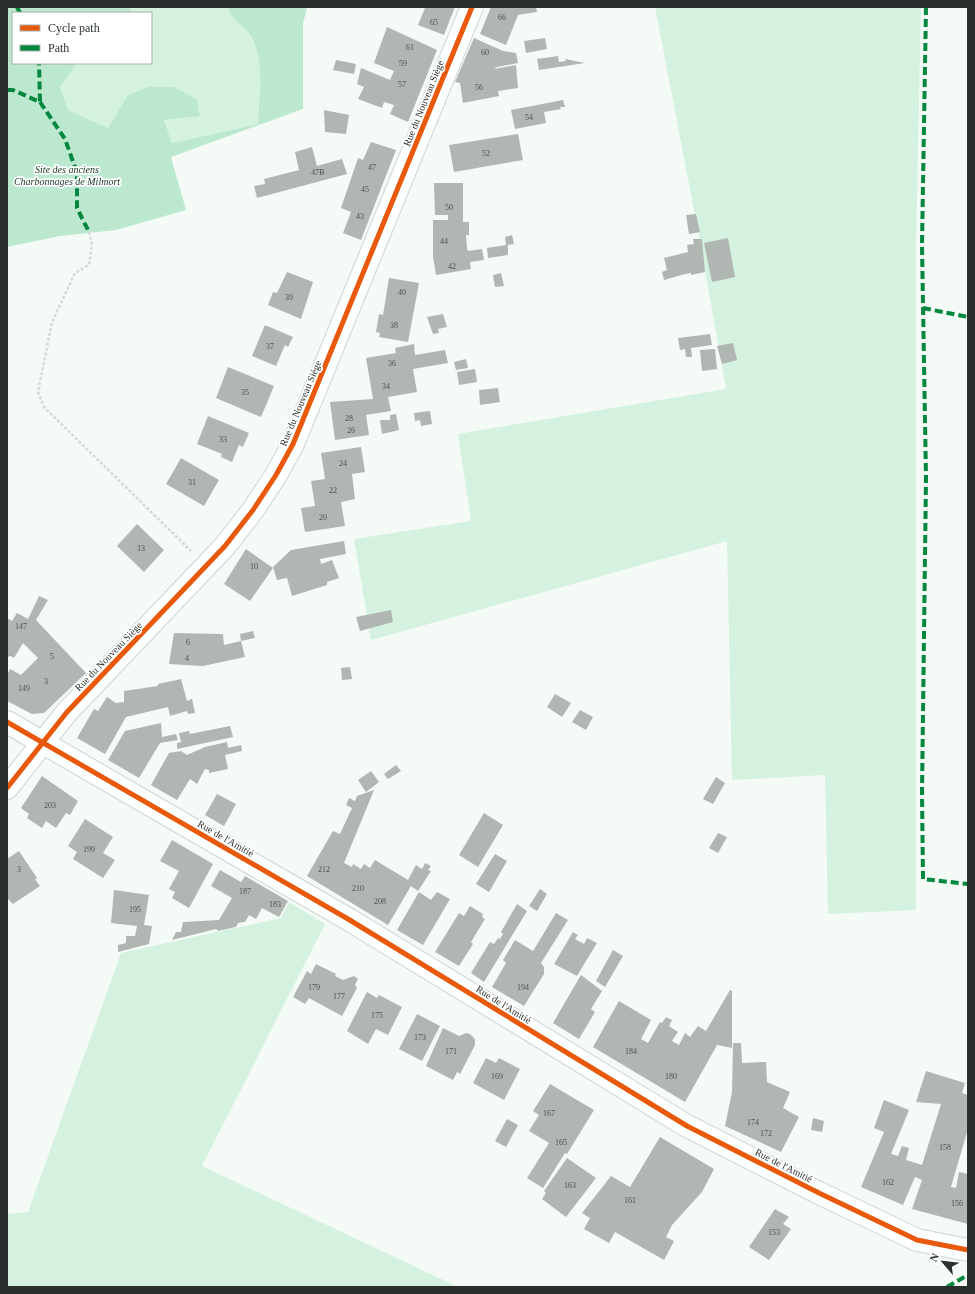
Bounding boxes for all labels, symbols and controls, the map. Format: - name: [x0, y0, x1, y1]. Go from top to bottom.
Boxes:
- legend: [12, 12, 152, 64]
- house number: 66: [498, 13, 506, 22]
- house number: 65: [430, 18, 438, 27]
- text: Cycle path: [48, 21, 100, 35]
- text: Path: [48, 41, 69, 55]
- house number: 61: [406, 43, 414, 52]
- house number: 60: [481, 48, 489, 57]
- street label: Rue du Nouveau Siège: [401, 58, 446, 148]
- house number: 59: [399, 59, 407, 68]
- house number: 57: [398, 80, 406, 89]
- house number: 56: [475, 83, 483, 92]
- house number: 54: [525, 113, 533, 122]
- house number: 52: [482, 149, 490, 158]
- house number: 47: [368, 163, 376, 172]
- park label: Site des anciens Charbonnages de Milmort: [14, 164, 120, 187]
- house number: 47B: [311, 168, 325, 177]
- house number: 45: [361, 185, 369, 194]
- house number: 50: [445, 203, 453, 212]
- house number: 43: [356, 212, 364, 221]
- house number: 44: [440, 237, 448, 246]
- house number: 42: [448, 262, 456, 271]
- house number: 40: [398, 288, 406, 297]
- house number: 39: [285, 293, 293, 302]
- house number: 38: [390, 321, 398, 330]
- house number: 37: [266, 342, 274, 351]
- street label: Rue du Nouveau Siège: [277, 358, 324, 448]
- house number: 36: [388, 359, 396, 368]
- house number: 34: [382, 382, 390, 391]
- house number: 35: [241, 388, 249, 397]
- house number: 28: [345, 414, 353, 423]
- house number: 26: [347, 426, 355, 435]
- house number: 33: [219, 435, 227, 444]
- house number: 24: [339, 459, 347, 468]
- house number: 31: [188, 478, 196, 487]
- house number: 22: [329, 486, 337, 495]
- house number: 20: [319, 513, 327, 522]
- house number: 13: [137, 544, 145, 553]
- house number: 10: [250, 562, 258, 571]
- street label: Rue du Nouveau Siège: [72, 619, 145, 693]
- house number: 147: [15, 622, 27, 631]
- house number: 6: [186, 638, 190, 647]
- house number: 5: [50, 652, 54, 661]
- house number: 4: [185, 654, 189, 663]
- house number: 3: [44, 677, 48, 686]
- house number: 149: [18, 684, 30, 693]
- house number: 203: [44, 801, 56, 810]
- street label: Rue de l'Amitié: [196, 818, 256, 859]
- house number: 199: [83, 845, 95, 854]
- house number: 3: [17, 865, 21, 874]
- house number: 212: [318, 865, 330, 874]
- house number: 210: [352, 884, 364, 893]
- house number: 187: [239, 887, 251, 896]
- house number: 208: [374, 897, 386, 906]
- house number: 183: [269, 900, 281, 909]
- house number: 195: [129, 905, 141, 914]
- house number: 179: [308, 983, 320, 992]
- street label: Rue de l'Amitié: [474, 983, 534, 1026]
- house number: 194: [517, 983, 529, 992]
- house number: 177: [333, 992, 345, 1001]
- house number: 175: [371, 1011, 383, 1020]
- house number: 173: [414, 1033, 426, 1042]
- house number: 171: [445, 1047, 457, 1056]
- house number: 184: [625, 1047, 637, 1056]
- house number: 169: [491, 1072, 503, 1081]
- house number: 180: [665, 1072, 677, 1081]
- house number: 167: [543, 1109, 555, 1118]
- house number: 174: [747, 1118, 759, 1127]
- house number: 172: [760, 1129, 772, 1138]
- house number: 165: [555, 1138, 567, 1147]
- house number: 158: [939, 1143, 951, 1152]
- street label: Rue de l'Amitié: [753, 1146, 815, 1185]
- house number: 162: [882, 1178, 894, 1187]
- house number: 163: [564, 1181, 576, 1190]
- house number: 161: [624, 1196, 636, 1205]
- house number: 156: [951, 1199, 963, 1208]
- house number: 153: [768, 1228, 780, 1237]
- north arrow: [923, 1242, 963, 1282]
- text: N: [927, 1251, 941, 1264]

